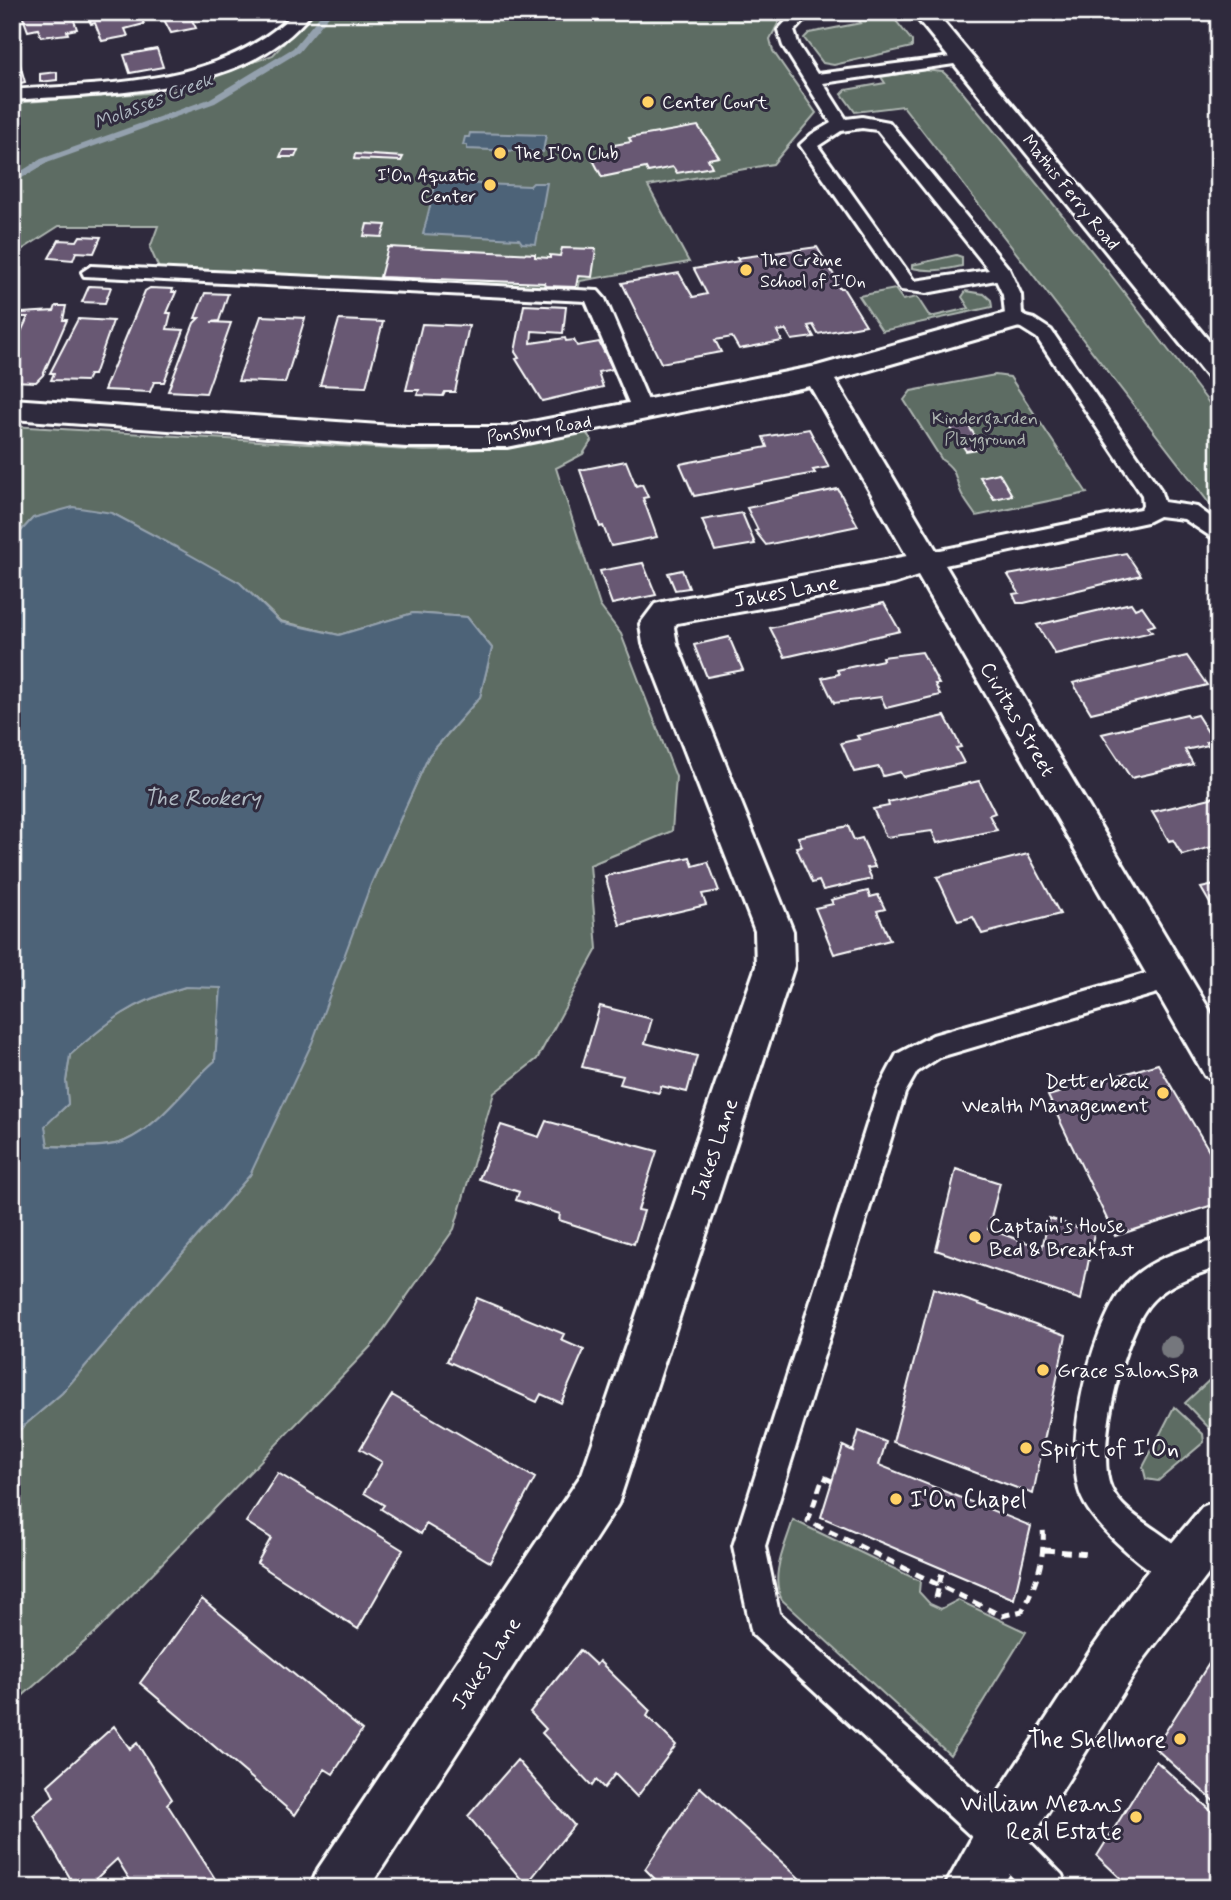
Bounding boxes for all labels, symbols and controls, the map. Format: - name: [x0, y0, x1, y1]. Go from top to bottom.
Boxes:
- water label: Molasses Creek: [91, 67, 218, 136]
- place label: Center Court: [662, 91, 768, 115]
- marker: Center Court: [640, 94, 656, 110]
- street label: Mathis Ferry Road: [1016, 130, 1124, 256]
- place label: The I'On Club: [514, 142, 618, 166]
- marker: The I'On Club: [492, 145, 508, 161]
- place label: I'On Aquatic Center: [377, 164, 476, 209]
- marker: I'On Aquatic Center: [482, 177, 498, 193]
- place label: The Crème School of I'On: [760, 249, 866, 294]
- marker: The Crème School of I'On: [738, 262, 754, 278]
- park label: Kindergarden Playground: [932, 407, 1038, 452]
- street label: Ponsbury Road: [485, 410, 593, 450]
- street label: Jakes Lane: [732, 569, 841, 615]
- street label: Civitas Street: [973, 657, 1061, 782]
- water label: The Rookery: [144, 784, 262, 814]
- place label: Detterbeck Wealth Management: [962, 1068, 1149, 1121]
- marker: Detterbeck Wealth Management: [1155, 1085, 1171, 1101]
- street label: Jakes Lane: [684, 1095, 745, 1204]
- place label: Captain's House Bed & Breakfast: [989, 1212, 1135, 1264]
- marker: Captain's House Bed & Breakfast: [967, 1229, 983, 1245]
- place label: Grace SalonSpa: [1057, 1357, 1199, 1385]
- marker: Grace SalonSpa: [1035, 1362, 1051, 1378]
- place label: Spirit of I'On: [1040, 1434, 1179, 1465]
- marker: Spirit of I'On: [1018, 1440, 1034, 1456]
- place label: I'On Chapel: [910, 1485, 1027, 1516]
- marker: I'On Chapel: [888, 1491, 904, 1507]
- street label: Jakes Lane: [446, 1612, 528, 1715]
- place label: The Shellmore: [1028, 1725, 1166, 1756]
- marker: The Shellmore: [1172, 1731, 1188, 1747]
- place label: William Means Real Estate: [960, 1789, 1122, 1848]
- marker: William Means Real Estate: [1128, 1809, 1144, 1825]

